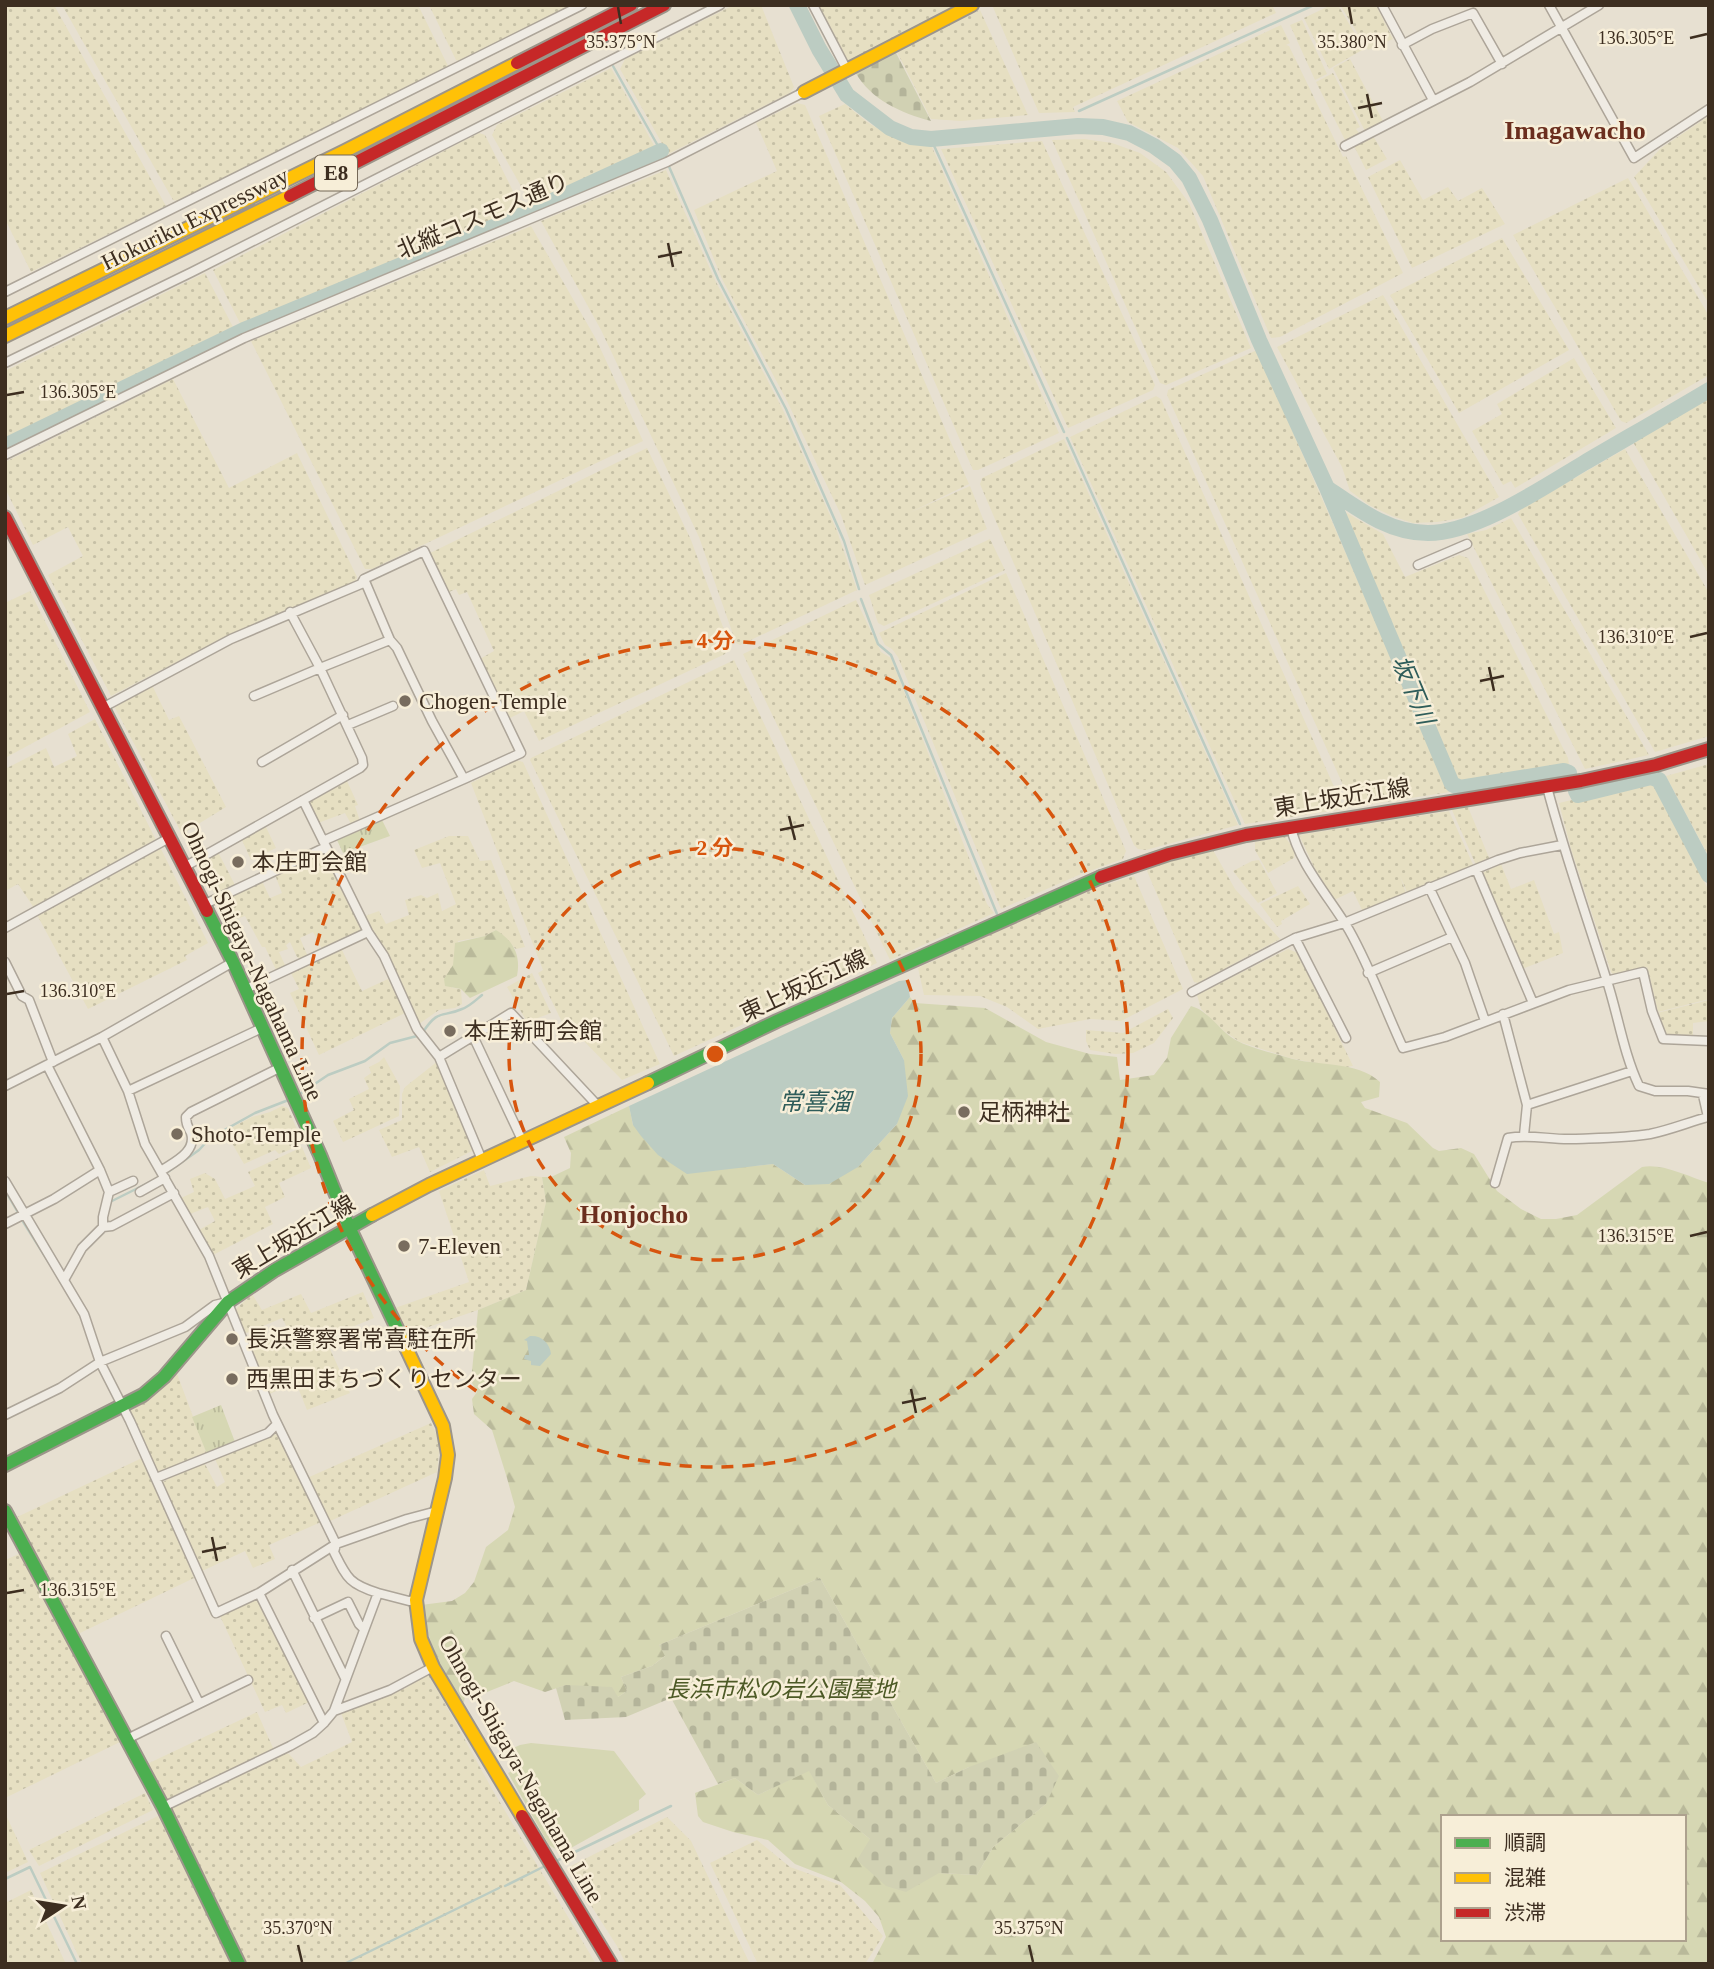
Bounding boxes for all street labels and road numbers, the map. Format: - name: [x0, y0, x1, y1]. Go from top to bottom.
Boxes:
- road number: E8: [315, 156, 357, 190]
- street label: Hokuriku Expressway: [97, 163, 293, 275]
- street label: 北縦コスモス通り: [393, 169, 573, 263]
- street label: 東上坂近江線: [1272, 775, 1412, 821]
- street label: Ohnogi-Shigaya-Nagahama Line: [176, 818, 328, 1104]
- street label: 東上坂近江線: [736, 946, 872, 1026]
- street label: 東上坂近江線: [228, 1191, 360, 1283]
- street label: Ohnogi-Shigaya-Nagahama Line: [434, 1631, 608, 1907]

